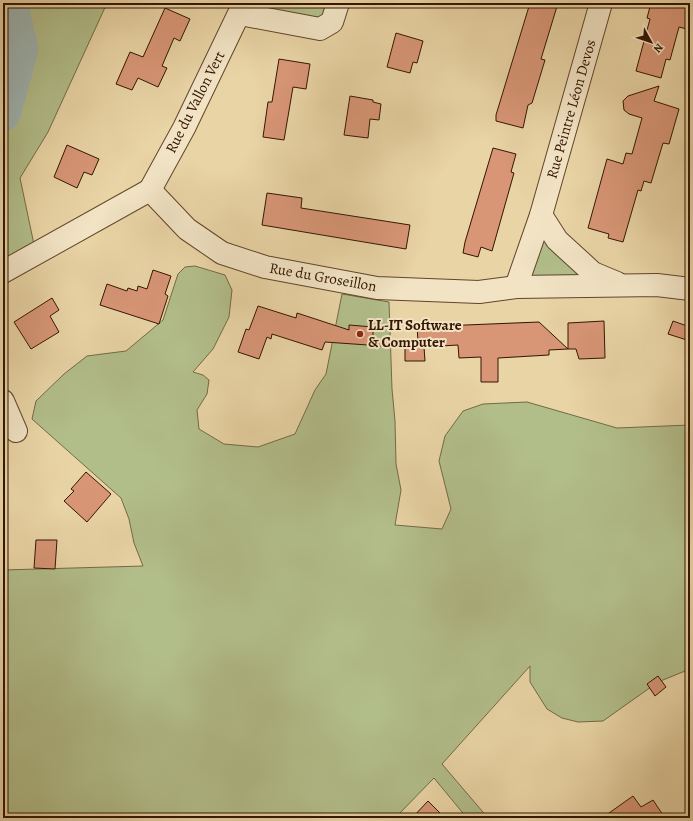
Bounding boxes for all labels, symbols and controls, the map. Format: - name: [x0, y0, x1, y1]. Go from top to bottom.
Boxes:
- north arrow: [631, 22, 671, 62]
- street label: Rue Peintre Léon Devos: [542, 37, 600, 181]
- text: N: [650, 40, 667, 56]
- street label: Rue du Vallon Vert: [161, 48, 229, 156]
- street label: Rue du Groseillon: [268, 258, 378, 296]
- place label: LL-IT Software & Computer: [368, 315, 462, 352]
- marker: LL-IT Software & Computer: [355, 329, 365, 339]

